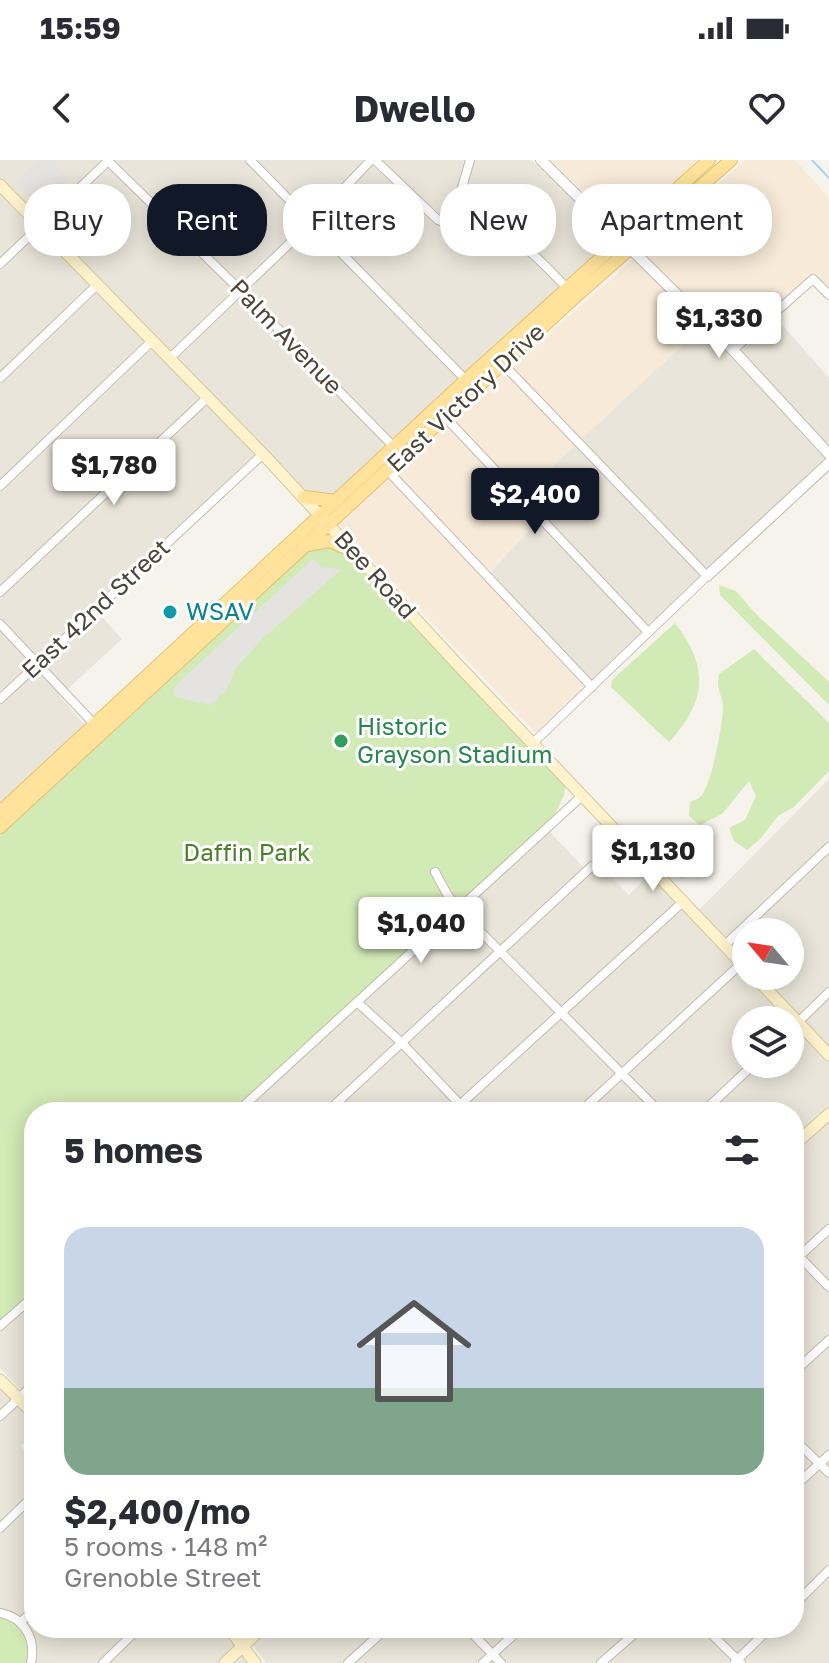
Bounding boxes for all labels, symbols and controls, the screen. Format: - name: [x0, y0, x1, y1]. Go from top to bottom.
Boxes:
- text: 15:59: [40, 10, 121, 46]
- icon: back: [40, 86, 84, 130]
- icon: heart: [745, 86, 789, 130]
- text: Dwello: [353, 87, 476, 130]
- chip: Buy: [24, 184, 131, 256]
- chip: Rent: [147, 184, 267, 256]
- chip: Filters: [283, 184, 424, 256]
- chip: New: [440, 184, 556, 256]
- chip: Apartment: [572, 184, 772, 256]
- street label: Palm Avenue: [225, 272, 349, 400]
- pin: $1,330: [654, 292, 784, 360]
- text: $1,330: [675, 302, 763, 333]
- street label: East Victory Drive: [380, 316, 550, 477]
- pin: $1,780: [49, 439, 179, 507]
- text: $1,780: [71, 449, 157, 480]
- pin: $2,400: [470, 468, 600, 536]
- text: $2,400: [489, 478, 581, 509]
- street label: Bee Road: [329, 524, 423, 624]
- street label: East 42nd Street: [15, 532, 175, 684]
- place label: WSAV: [186, 596, 254, 625]
- marker: WSAV: [161, 603, 179, 621]
- place label: Historic Grayson Stadium: [357, 711, 552, 768]
- marker: Historic Grayson Stadium: [332, 732, 350, 750]
- pin: $1,130: [588, 825, 718, 893]
- text: $1,130: [610, 835, 696, 866]
- park label: Daffin Park: [183, 837, 311, 866]
- pin: $1,040: [356, 897, 486, 965]
- text: $1,040: [376, 907, 466, 938]
- north arrow: [732, 918, 804, 990]
- map controls: [732, 918, 804, 1078]
- button: layers: [732, 1006, 804, 1078]
- icon: filters: [720, 1128, 764, 1172]
- text: 5 homes: [64, 1130, 203, 1170]
- icon: home: [342, 1279, 486, 1423]
- text: $2,400/mo: [64, 1491, 250, 1531]
- text: 5 rooms · 148 m²: [64, 1531, 267, 1562]
- text: Grenoble Street: [64, 1562, 261, 1593]

